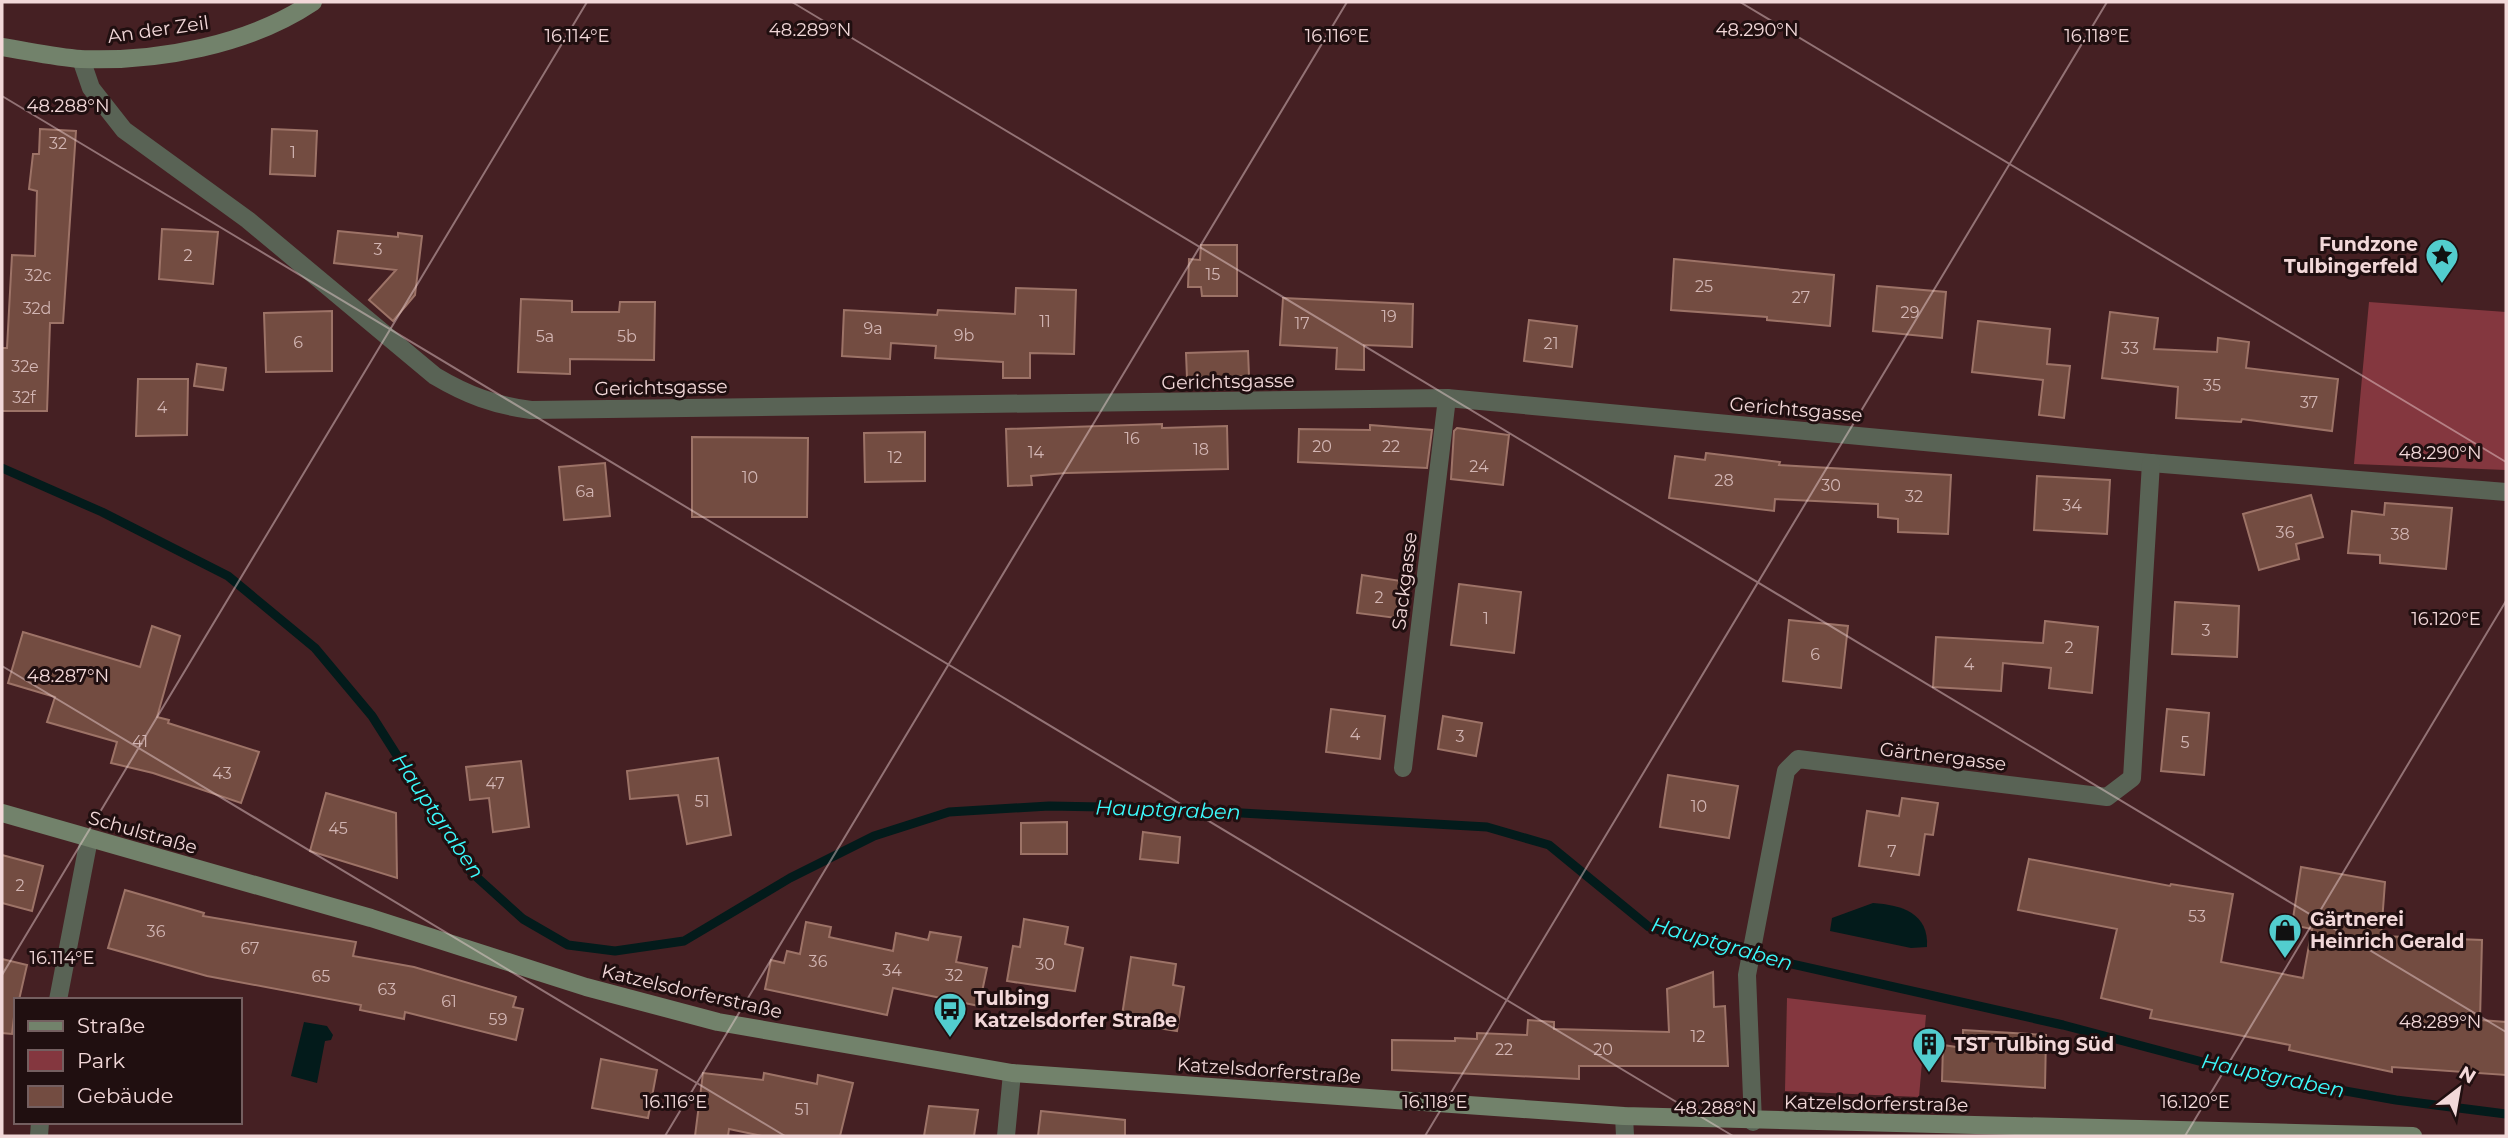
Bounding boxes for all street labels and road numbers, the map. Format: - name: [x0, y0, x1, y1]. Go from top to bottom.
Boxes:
- street label: An der Zeil: [106, 11, 210, 48]
- street label: Gerichtsgasse: [1161, 369, 1295, 394]
- street label: Gerichtsgasse: [594, 375, 728, 400]
- street label: Gerichtsgasse: [1729, 392, 1863, 427]
- street label: Sackgasse: [1387, 531, 1422, 631]
- street label: Gärtnergasse: [1878, 737, 2008, 776]
- street label: Schulstraße: [86, 806, 200, 859]
- street label: Katzelsdorferstraße: [599, 960, 784, 1023]
- street label: Katzelsdorferstraße: [1176, 1053, 1362, 1088]
- street label: Katzelsdorferstraße: [1784, 1090, 1968, 1117]

